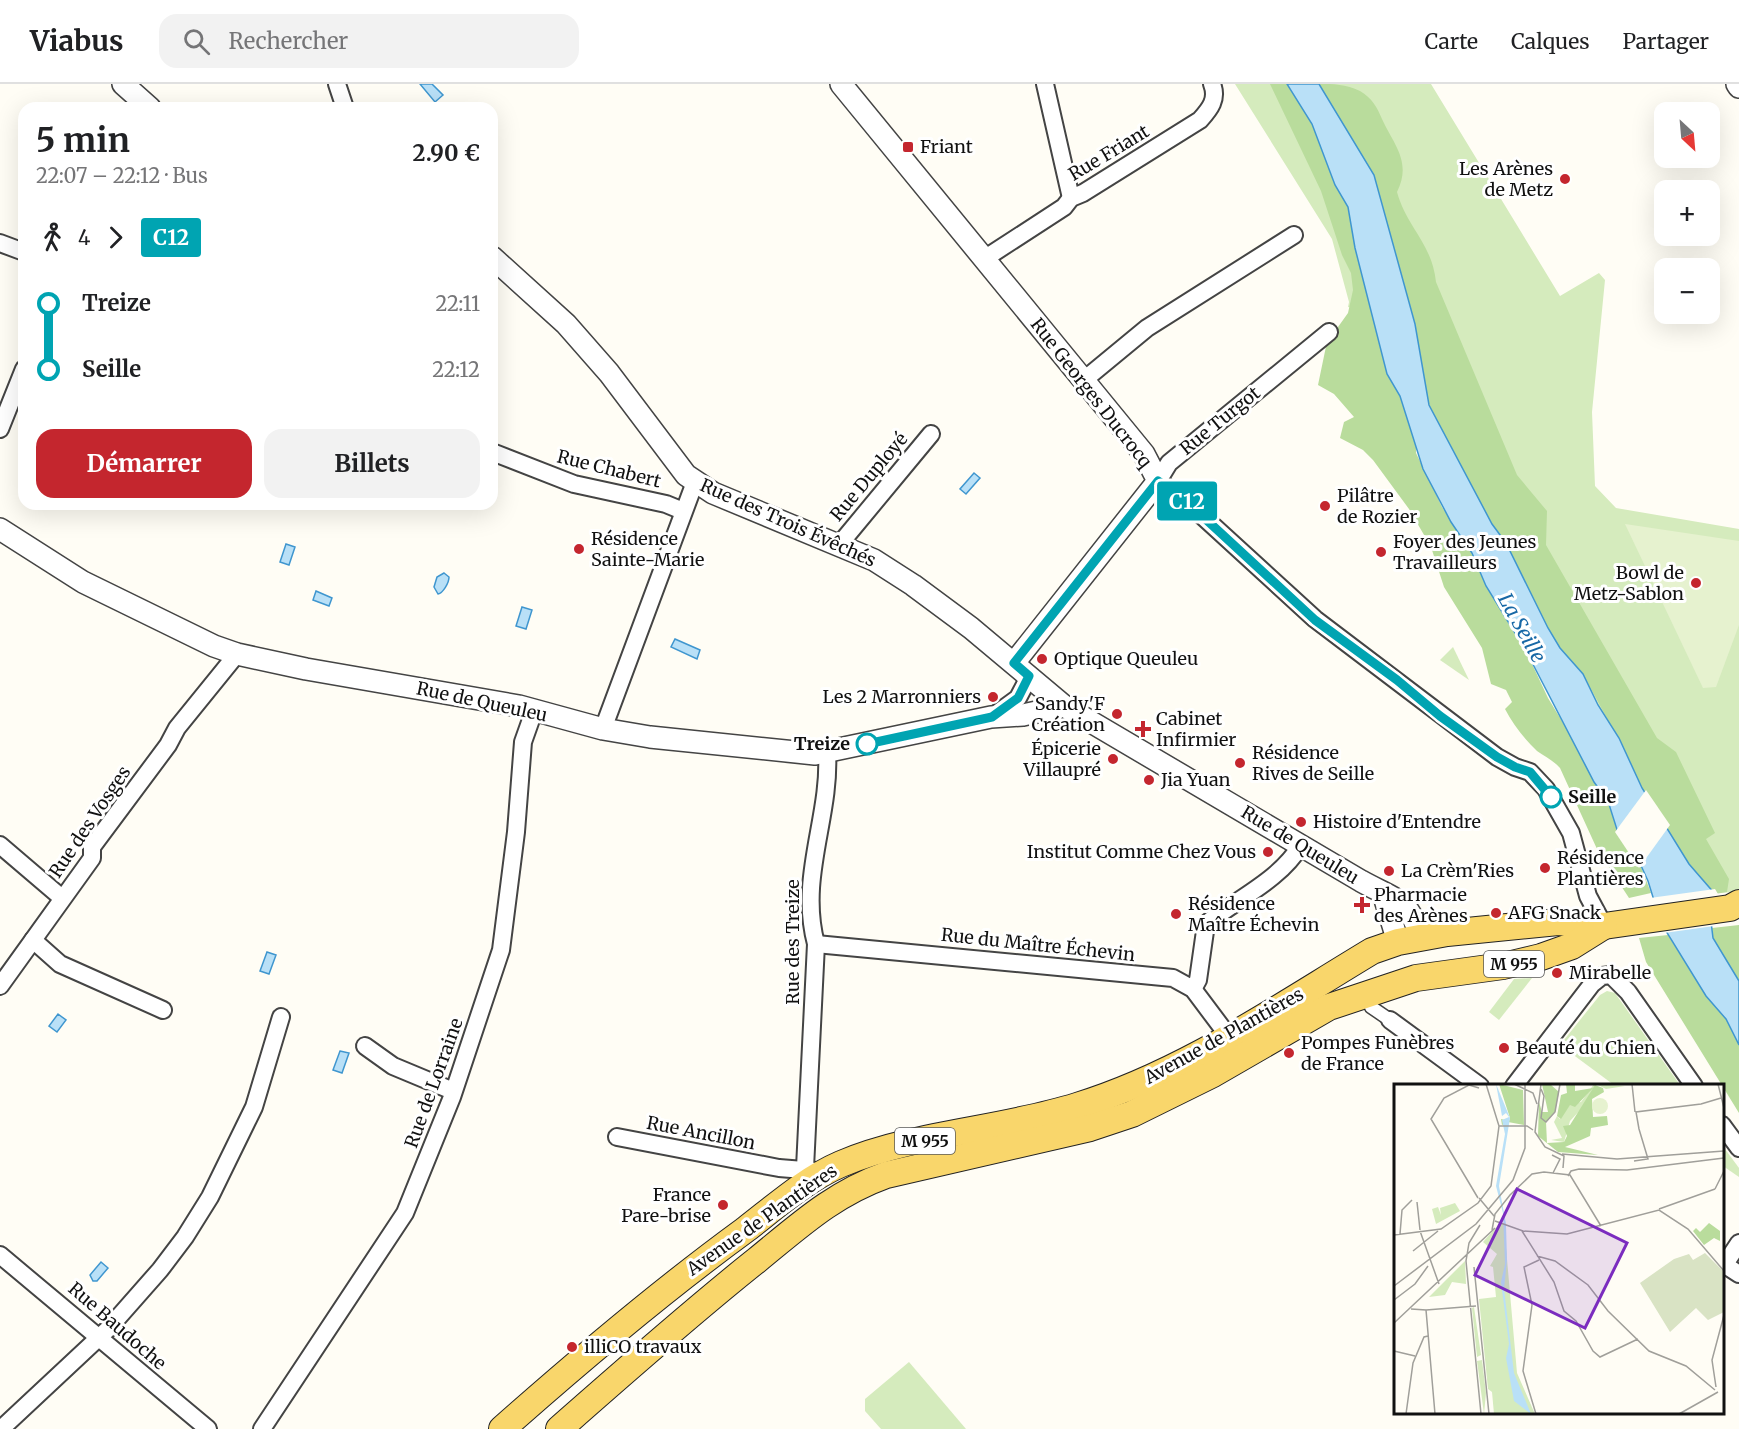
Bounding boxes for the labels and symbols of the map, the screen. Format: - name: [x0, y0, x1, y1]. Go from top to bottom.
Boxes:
- north arrow: [1654, 102, 1720, 168]
- street label: Rue Friant: [1064, 120, 1153, 186]
- place label: Friant: [920, 135, 973, 158]
- marker: Friant: [901, 140, 915, 154]
- place label: Les Arènes de Metz: [1459, 157, 1553, 201]
- marker: Les Arènes de Metz: [1558, 172, 1572, 186]
- street label: Rue Georges Ducrocq: [1026, 313, 1157, 473]
- street label: Rue Turgot: [1175, 381, 1265, 460]
- street label: Rue Duployé: [825, 428, 912, 526]
- street label: Rue Chabert: [555, 445, 663, 493]
- street label: Rue des Trois Évêchés: [697, 473, 880, 572]
- line badge: C12: [1152, 482, 1222, 520]
- place label: Pilâtre de Rozier: [1337, 484, 1417, 528]
- marker: Pilâtre de Rozier: [1318, 499, 1332, 513]
- place label: Résidence Sainte-Marie: [591, 527, 704, 571]
- place label: Foyer des Jeunes Travailleurs: [1393, 530, 1537, 574]
- marker: Résidence Sainte-Marie: [572, 542, 586, 556]
- marker: Foyer des Jeunes Travailleurs: [1374, 545, 1388, 559]
- place label: Bowl de Metz-Sablon: [1574, 561, 1684, 605]
- marker: Bowl de Metz-Sablon: [1689, 576, 1703, 590]
- water label: La Seille: [1493, 589, 1552, 667]
- place label: Optique Queuleu: [1054, 647, 1198, 670]
- marker: Optique Queuleu: [1035, 652, 1049, 666]
- street label: Rue de Queuleu: [415, 676, 550, 727]
- place label: Les 2 Marronniers: [823, 685, 981, 708]
- marker: Les 2 Marronniers: [986, 690, 1000, 704]
- place label: Sandy'F Création: [1032, 692, 1105, 736]
- marker: Sandy'F Création: [1110, 707, 1124, 721]
- place label: Cabinet Infirmier: [1156, 707, 1236, 751]
- marker: Cabinet Infirmier: [1134, 720, 1152, 738]
- place label: Treize: [794, 732, 850, 755]
- marker: Treize: [856, 733, 878, 755]
- place label: Épicerie Villaupré: [1023, 737, 1101, 781]
- place label: Résidence Rives de Seille: [1252, 741, 1374, 785]
- marker: Épicerie Villaupré: [1106, 752, 1120, 766]
- marker: Résidence Rives de Seille: [1233, 756, 1247, 770]
- street label: Rue des Vosges: [44, 761, 136, 882]
- place label: Jia Yuan: [1160, 768, 1231, 791]
- marker: Jia Yuan: [1142, 773, 1156, 787]
- place label: Seille: [1568, 785, 1617, 808]
- marker: Seille: [1540, 786, 1562, 808]
- street label: Rue de Queuleu: [1237, 800, 1363, 889]
- place label: Histoire d'Entendre: [1313, 810, 1481, 833]
- marker: Histoire d'Entendre: [1294, 815, 1308, 829]
- place label: Institut Comme Chez Vous: [1027, 840, 1256, 863]
- marker: Institut Comme Chez Vous: [1261, 845, 1275, 859]
- place label: Résidence Plantières: [1557, 846, 1644, 890]
- place label: La Crèm'Ries: [1401, 859, 1514, 882]
- marker: Résidence Plantières: [1538, 861, 1552, 875]
- marker: La Crèm'Ries: [1382, 864, 1396, 878]
- street label: Rue des Treize: [781, 879, 804, 1005]
- place label: Pharmacie des Arènes: [1374, 883, 1468, 927]
- place label: Résidence Maître Échevin: [1188, 892, 1319, 936]
- marker: Pharmacie des Arènes: [1355, 898, 1369, 912]
- place label: AFG Snack: [1507, 901, 1602, 924]
- marker: AFG Snack: [1489, 906, 1503, 920]
- marker: Résidence Maître Échevin: [1169, 907, 1183, 921]
- street label: Rue du Maître Échevin: [940, 923, 1136, 966]
- road number: M 955: [1484, 951, 1544, 977]
- place label: Mirabelle: [1569, 961, 1651, 984]
- marker: Mirabelle: [1550, 966, 1564, 980]
- street label: Avenue de Plantières: [1139, 982, 1308, 1089]
- street label: Rue de Lorraine: [399, 1015, 468, 1151]
- place label: Pompes Funèbres de France: [1301, 1031, 1455, 1075]
- place label: Beauté du Chien: [1516, 1036, 1656, 1059]
- marker: Beauté du Chien: [1497, 1041, 1511, 1055]
- marker: Pompes Funèbres de France: [1282, 1046, 1296, 1060]
- inset map: [1394, 1084, 1724, 1414]
- street label: Rue Ancillon: [645, 1111, 757, 1154]
- road number: M 955: [895, 1128, 955, 1154]
- street label: Avenue de Plantières: [681, 1159, 842, 1281]
- place label: France Pare-brise: [621, 1183, 711, 1227]
- marker: France Pare-brise: [716, 1198, 730, 1212]
- street label: Rue Baudoche: [64, 1277, 171, 1374]
- place label: illiCO travaux: [584, 1335, 702, 1358]
- marker: illiCO travaux: [565, 1340, 579, 1354]

